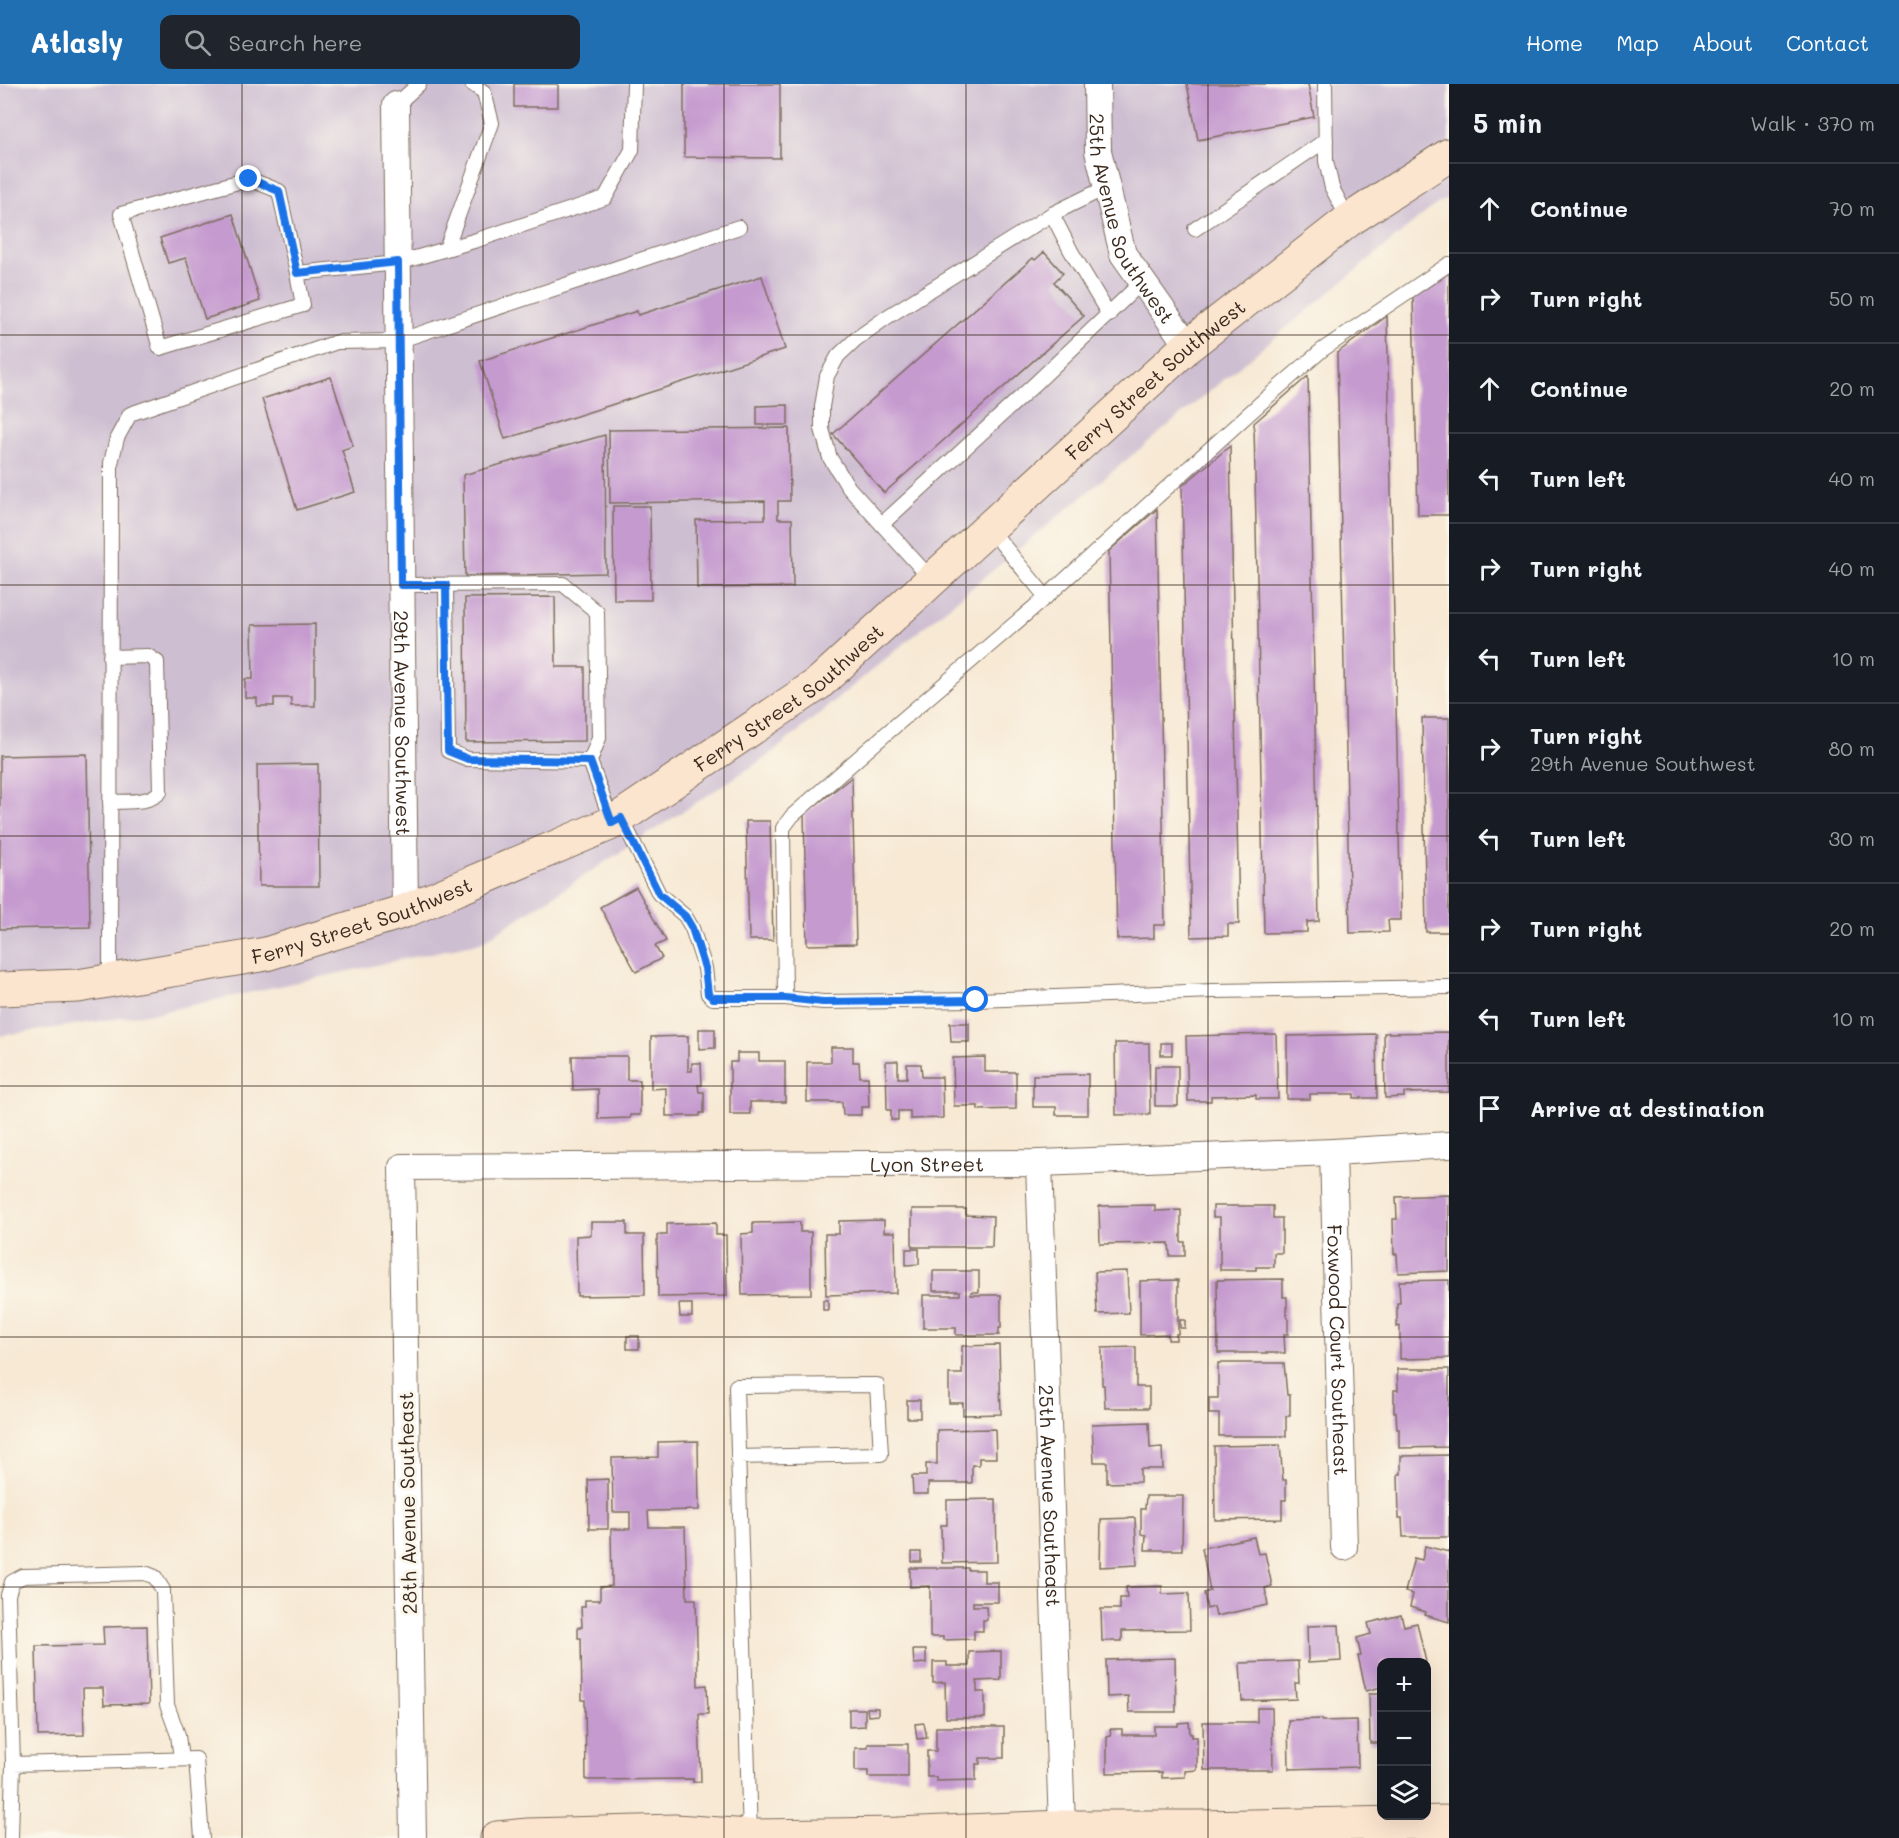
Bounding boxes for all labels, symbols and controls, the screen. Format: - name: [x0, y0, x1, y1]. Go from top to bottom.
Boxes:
- search box: [160, 15, 580, 69]
- text: Atlasly: [30, 24, 124, 60]
- icon: search: [181, 26, 214, 59]
- text: Search here: [229, 28, 362, 57]
- text: Home: [1526, 29, 1583, 56]
- text: Map: [1616, 29, 1659, 56]
- text: About: [1692, 29, 1753, 56]
- text: Contact: [1786, 29, 1869, 56]
- text: 5 min: [1473, 106, 1542, 140]
- text: Walk · 370 m: [1750, 110, 1875, 136]
- street label: 25th Avenue Southwest: [1084, 113, 1181, 328]
- route end: [235, 165, 261, 191]
- icon: ahead: [1473, 192, 1506, 225]
- text: Continue: [1530, 194, 1628, 223]
- text: 70 m: [1829, 195, 1875, 221]
- icon: right: [1473, 282, 1506, 315]
- text: Turn right: [1530, 284, 1642, 313]
- text: 50 m: [1829, 285, 1875, 311]
- street label: Ferry Street Southwest: [1059, 293, 1250, 465]
- icon: ahead: [1473, 372, 1506, 405]
- text: Continue: [1530, 374, 1628, 403]
- text: 20 m: [1829, 375, 1875, 401]
- icon: left: [1473, 462, 1506, 495]
- text: Turn left: [1530, 464, 1626, 493]
- text: 40 m: [1829, 465, 1875, 491]
- icon: right: [1473, 552, 1506, 585]
- text: Turn right: [1530, 554, 1642, 583]
- text: 40 m: [1829, 555, 1875, 581]
- street label: 29th Avenue Southwest: [389, 610, 417, 836]
- street label: Ferry Street Southwest: [689, 618, 889, 777]
- icon: left: [1473, 642, 1506, 675]
- text: Turn left: [1530, 644, 1626, 673]
- text: 10 m: [1831, 645, 1875, 671]
- text: Turn right: [1530, 721, 1642, 750]
- icon: right: [1473, 732, 1506, 765]
- text: 80 m: [1828, 735, 1875, 761]
- text: 29th Avenue Southwest: [1530, 750, 1756, 776]
- icon: left: [1473, 822, 1506, 855]
- text: Turn left: [1530, 824, 1626, 853]
- text: 30 m: [1829, 825, 1875, 851]
- street label: Ferry Street Southwest: [250, 871, 476, 969]
- icon: right: [1473, 912, 1506, 945]
- text: Turn right: [1530, 914, 1642, 943]
- text: 20 m: [1829, 915, 1875, 941]
- route start: [962, 986, 988, 1012]
- icon: left: [1473, 1002, 1506, 1035]
- text: Turn left: [1530, 1004, 1626, 1033]
- text: 10 m: [1831, 1005, 1875, 1031]
- icon: arrive: [1473, 1092, 1506, 1125]
- text: Arrive at destination: [1530, 1094, 1765, 1123]
- street label: Lyon Street: [870, 1150, 984, 1177]
- street label: Foxwood Court Southeast: [1322, 1224, 1355, 1476]
- street label: 25th Avenue Southeast: [1034, 1384, 1067, 1607]
- street label: 28th Avenue Southeast: [392, 1391, 422, 1615]
- map controls: [1377, 1658, 1431, 1820]
- button: +: [1377, 1658, 1431, 1712]
- button: −: [1377, 1712, 1431, 1766]
- button: layers: [1377, 1766, 1431, 1820]

